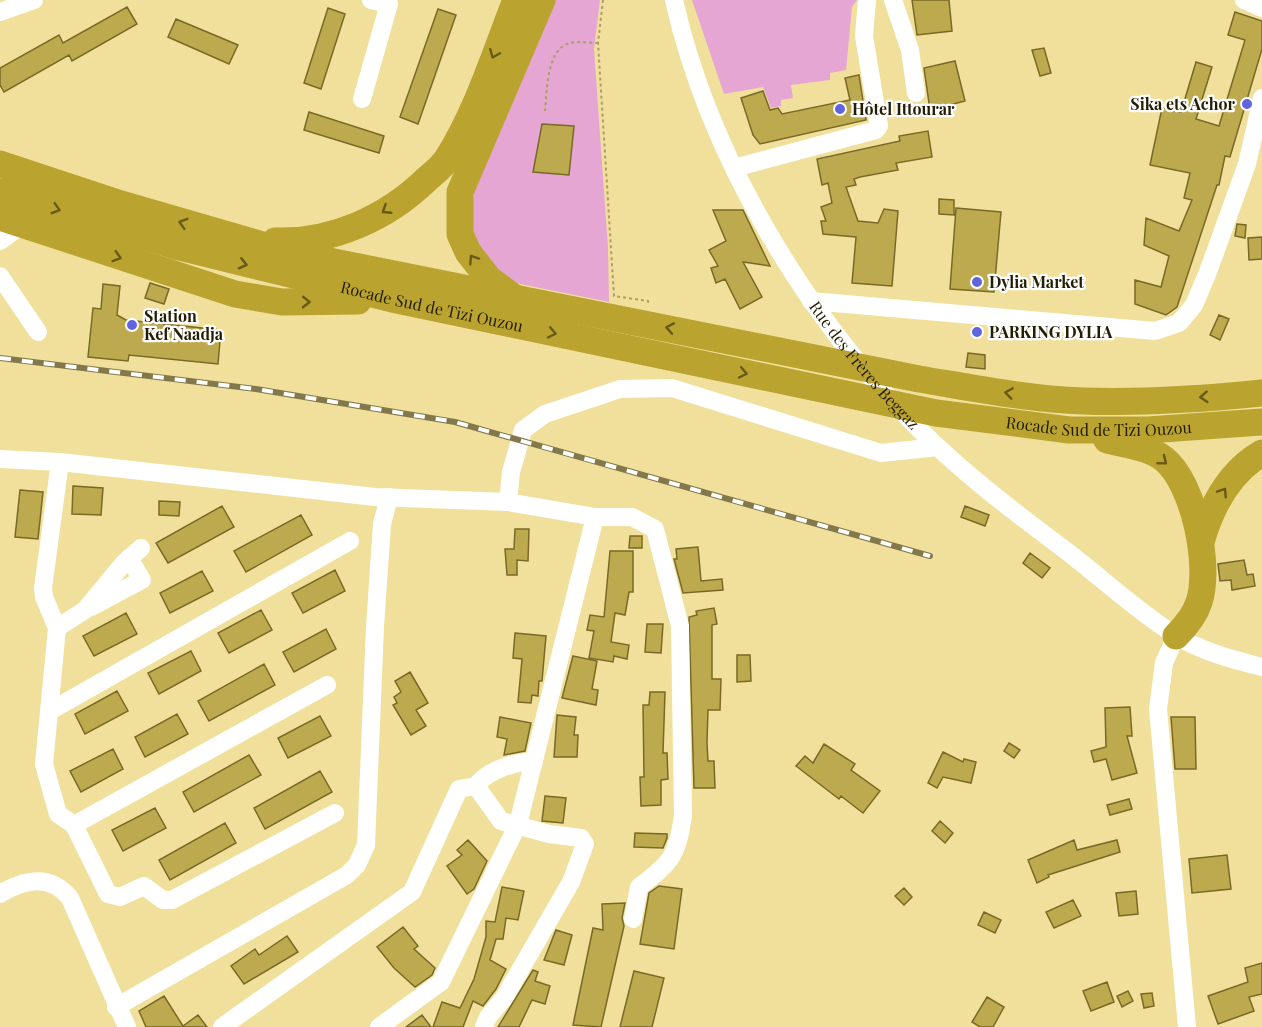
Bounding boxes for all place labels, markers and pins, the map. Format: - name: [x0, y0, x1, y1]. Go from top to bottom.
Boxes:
- place label: Sika ets Achor: [1130, 93, 1236, 114]
- marker: Sika ets Achor: [1240, 97, 1254, 111]
- place label: Hôtel Ittourar: [852, 98, 955, 119]
- marker: Hôtel Ittourar: [833, 102, 847, 116]
- place label: Dylia Market: [989, 271, 1084, 292]
- marker: Dylia Market: [970, 275, 984, 289]
- place label: Station Kef Naadja: [144, 305, 224, 344]
- marker: Station Kef Naadja: [125, 318, 139, 332]
- place label: PARKING DYLIA: [989, 321, 1113, 342]
- marker: PARKING DYLIA: [970, 325, 984, 339]

